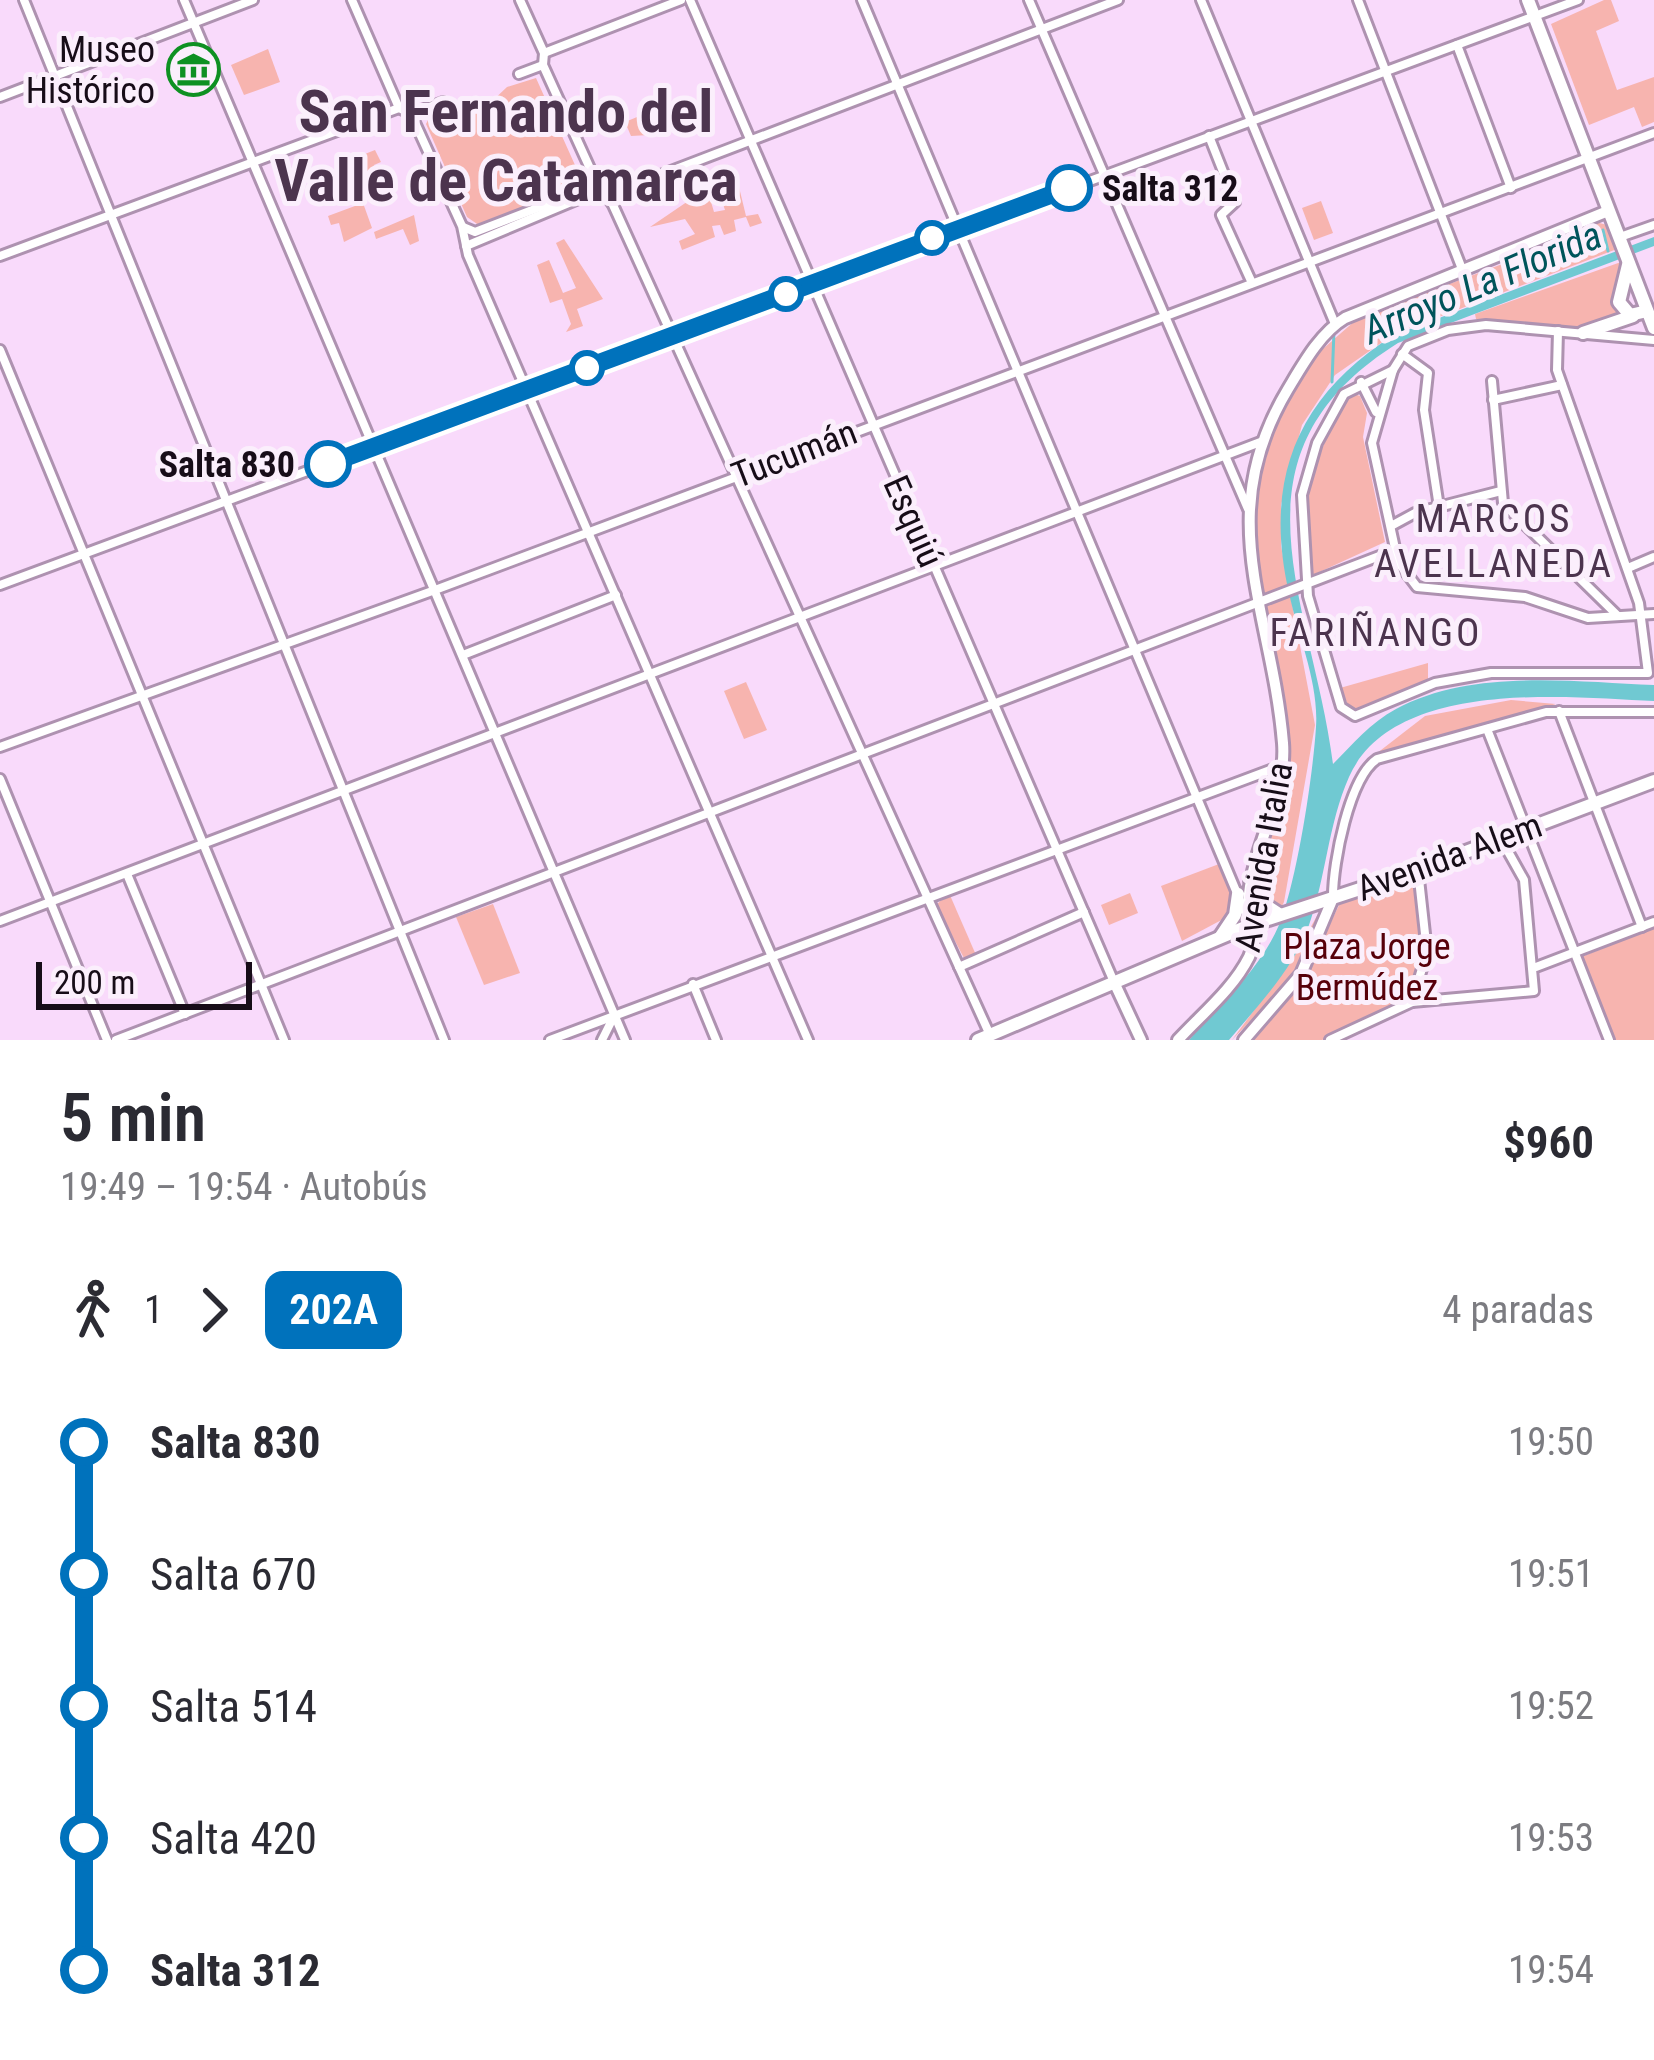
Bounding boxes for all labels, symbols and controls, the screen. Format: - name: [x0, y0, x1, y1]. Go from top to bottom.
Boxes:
- place label: Museo Histórico: [26, 29, 155, 112]
- museum icon: Museo Histórico: [166, 42, 222, 98]
- district label: San Fernando del Valle de Catamarca: [274, 76, 738, 216]
- marker: Salta 312: [1047, 166, 1091, 210]
- place label: Salta 312: [1102, 168, 1238, 210]
- water label: Arroyo La Florida: [1354, 212, 1609, 355]
- unlabelled marker: [916, 222, 948, 254]
- unlabelled marker: [770, 278, 802, 310]
- unlabelled marker: [571, 352, 603, 384]
- street label: Tucumán: [726, 411, 863, 497]
- marker: Salta 830: [306, 442, 350, 486]
- place label: Salta 830: [159, 444, 295, 486]
- street label: Esquiú: [874, 469, 952, 574]
- district label: MARCOS AVELLANEDA: [1374, 496, 1614, 587]
- district label: FARIÑANGO: [1269, 610, 1483, 656]
- street label: Avenida Italia: [1227, 759, 1301, 955]
- street label: Avenida Alem: [1351, 804, 1548, 910]
- park label: Plaza Jorge Bermúdez: [1283, 926, 1451, 1009]
- scale bar: [36, 956, 252, 1009]
- text: 200 m: [54, 963, 135, 1002]
- text: 5 min: [60, 1080, 206, 1157]
- text: $960: [1503, 1116, 1594, 1169]
- text: 19:49 – 19:54 · Autobús: [60, 1164, 428, 1210]
- icon: walk: [60, 1277, 126, 1343]
- icon: forward: [181, 1277, 247, 1343]
- text: 202A: [289, 1285, 378, 1334]
- text: 1: [144, 1287, 163, 1333]
- text: 4 paradas: [1442, 1287, 1594, 1333]
- text: Salta 830: [150, 1416, 320, 1469]
- text: 19:50: [1508, 1419, 1594, 1465]
- text: Salta 670: [150, 1548, 317, 1601]
- text: 19:51: [1508, 1551, 1594, 1597]
- text: Salta 514: [150, 1680, 317, 1733]
- text: 19:52: [1508, 1683, 1594, 1729]
- text: Salta 420: [150, 1812, 317, 1865]
- text: 19:53: [1508, 1815, 1594, 1861]
- text: Salta 312: [150, 1944, 320, 1997]
- text: 19:54: [1508, 1947, 1594, 1993]

